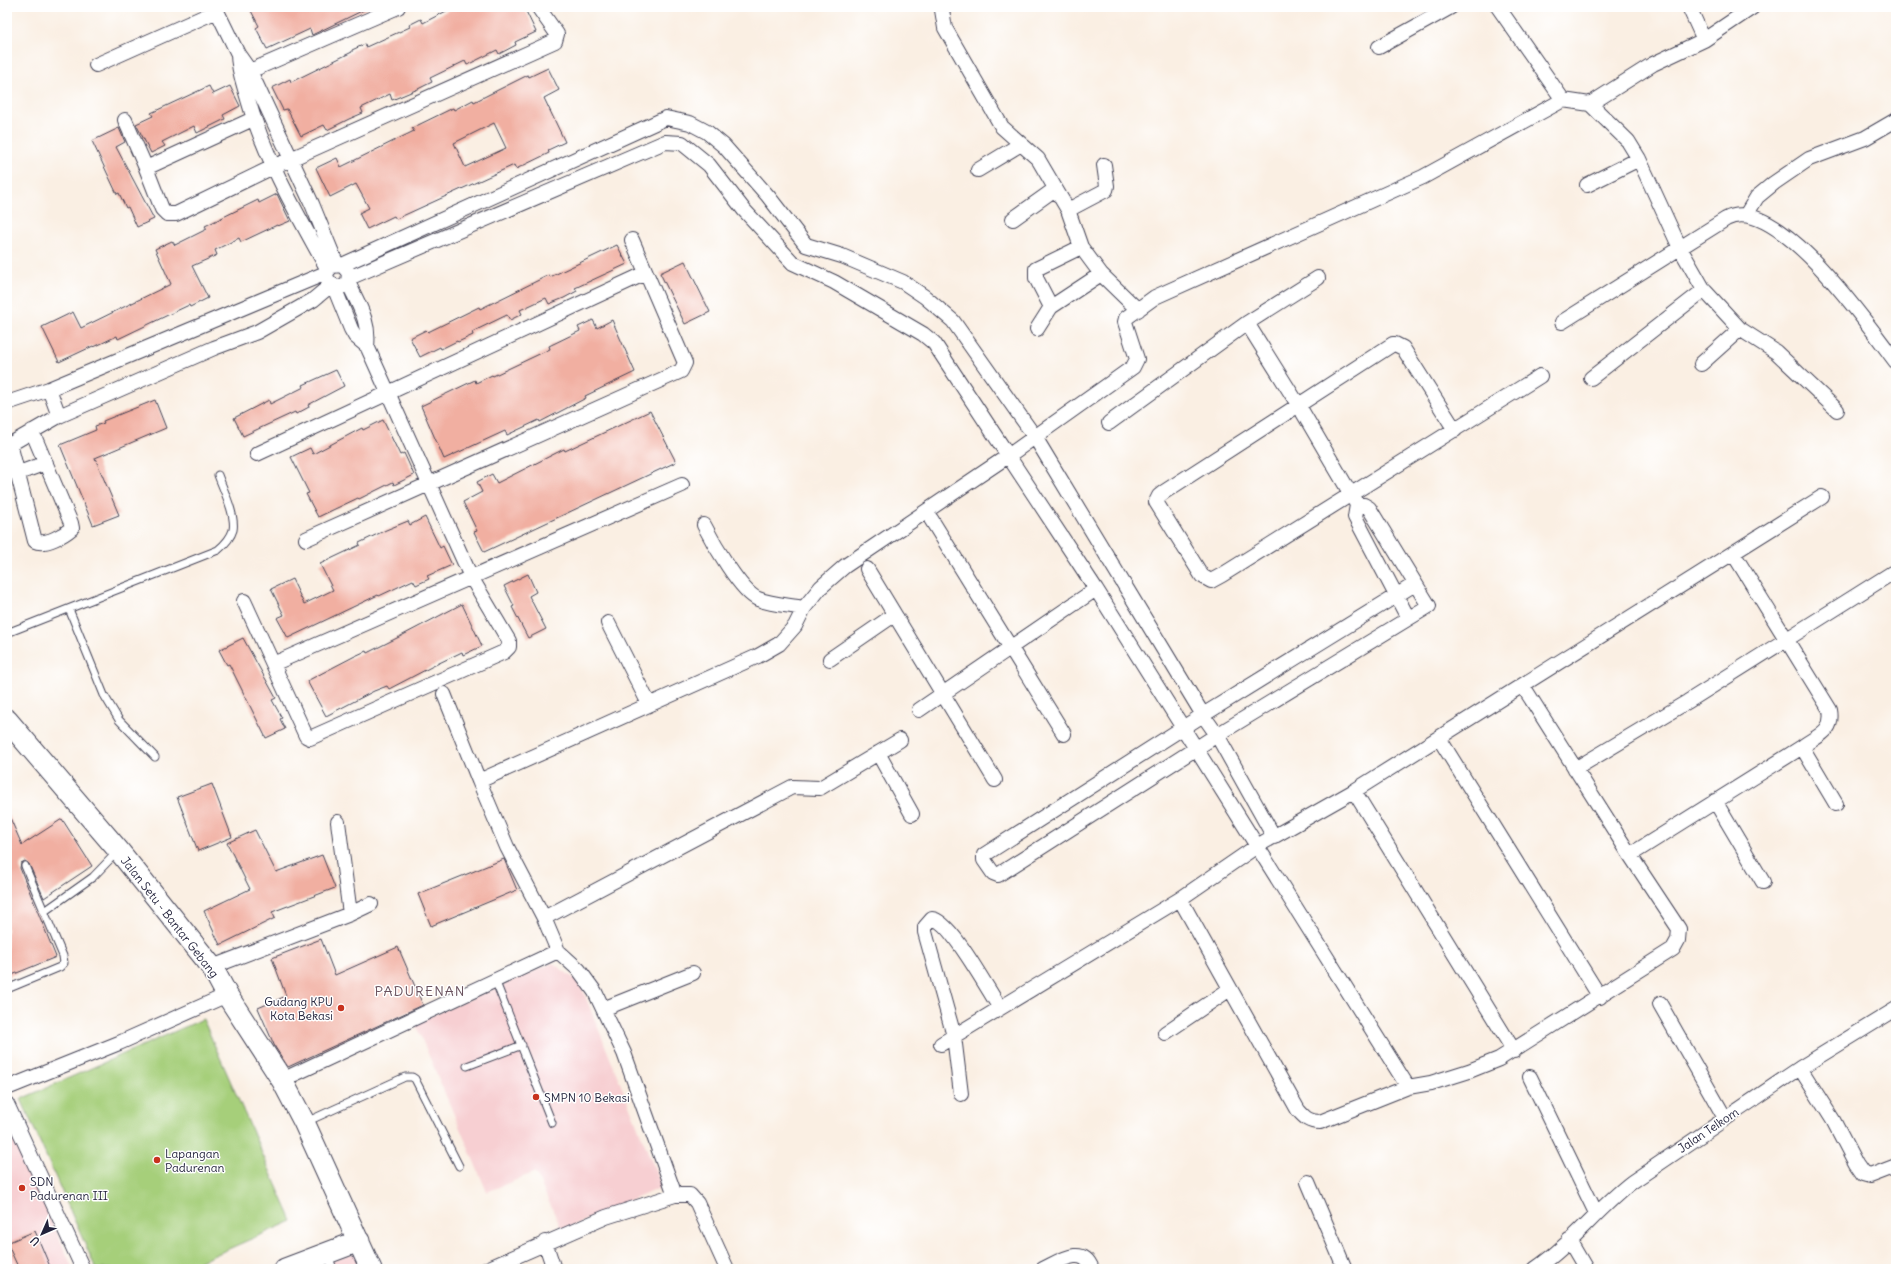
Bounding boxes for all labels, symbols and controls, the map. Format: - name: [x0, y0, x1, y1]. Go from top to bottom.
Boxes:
- street label: Jalan Setu - Bantar Gebang: [118, 853, 222, 981]
- district label: PADURENAN: [375, 982, 465, 1000]
- place label: Gudang KPU Kota Bekasi: [264, 994, 333, 1023]
- marker: Gudang KPU Kota Bekasi: [336, 1003, 346, 1013]
- place label: SMPN 10 Bekasi: [544, 1090, 630, 1105]
- marker: SMPN 10 Bekasi: [531, 1092, 541, 1102]
- street label: Jalan Telkom: [1675, 1104, 1742, 1156]
- place label: Lapangan Padurenan: [165, 1146, 225, 1175]
- marker: Lapangan Padurenan: [152, 1155, 162, 1165]
- place label: SDN Padurenan III: [30, 1174, 108, 1203]
- marker: SDN Padurenan III: [17, 1183, 27, 1193]
- north arrow: [22, 1214, 62, 1254]
- text: U: [27, 1233, 43, 1249]

